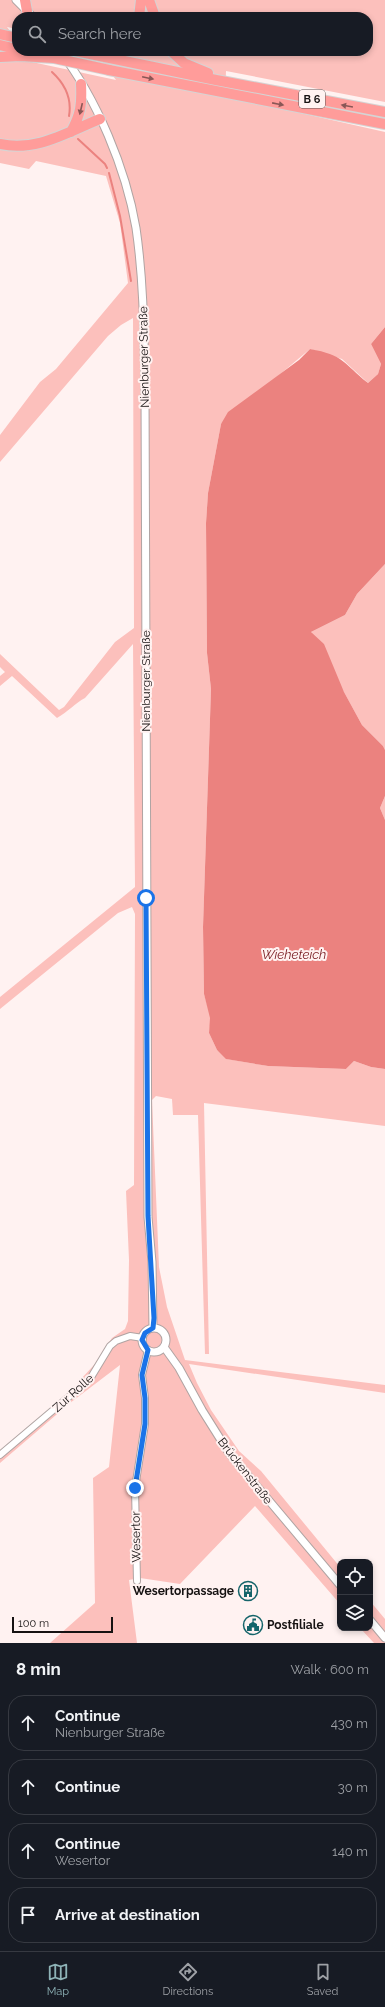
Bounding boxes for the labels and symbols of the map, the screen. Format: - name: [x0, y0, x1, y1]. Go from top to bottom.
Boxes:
- one-way arrow: [141, 75, 154, 81]
- road number: B 6: [299, 90, 325, 108]
- one-way arrow: [272, 101, 284, 107]
- one-way arrow: [340, 102, 353, 108]
- one-way arrow: [77, 103, 83, 115]
- street label: Nienburger Straße: [136, 306, 152, 408]
- street label: Nienburger Straße: [139, 630, 153, 732]
- route start: [137, 889, 155, 907]
- water label: Wieheteich: [262, 947, 326, 962]
- street label: Zur Rolle: [50, 1371, 96, 1415]
- street label: Brückenstraße: [215, 1435, 275, 1507]
- route end: [126, 1479, 144, 1497]
- street label: Wesertor: [129, 1511, 143, 1563]
- building icon: Wesertorpassage: [237, 1580, 259, 1602]
- place label: Wesertorpassage: [133, 1584, 234, 1598]
- public building icon: Postfiliale: [242, 1614, 264, 1636]
- scale bar: [12, 1615, 113, 1634]
- place label: Postfiliale: [267, 1618, 324, 1632]

